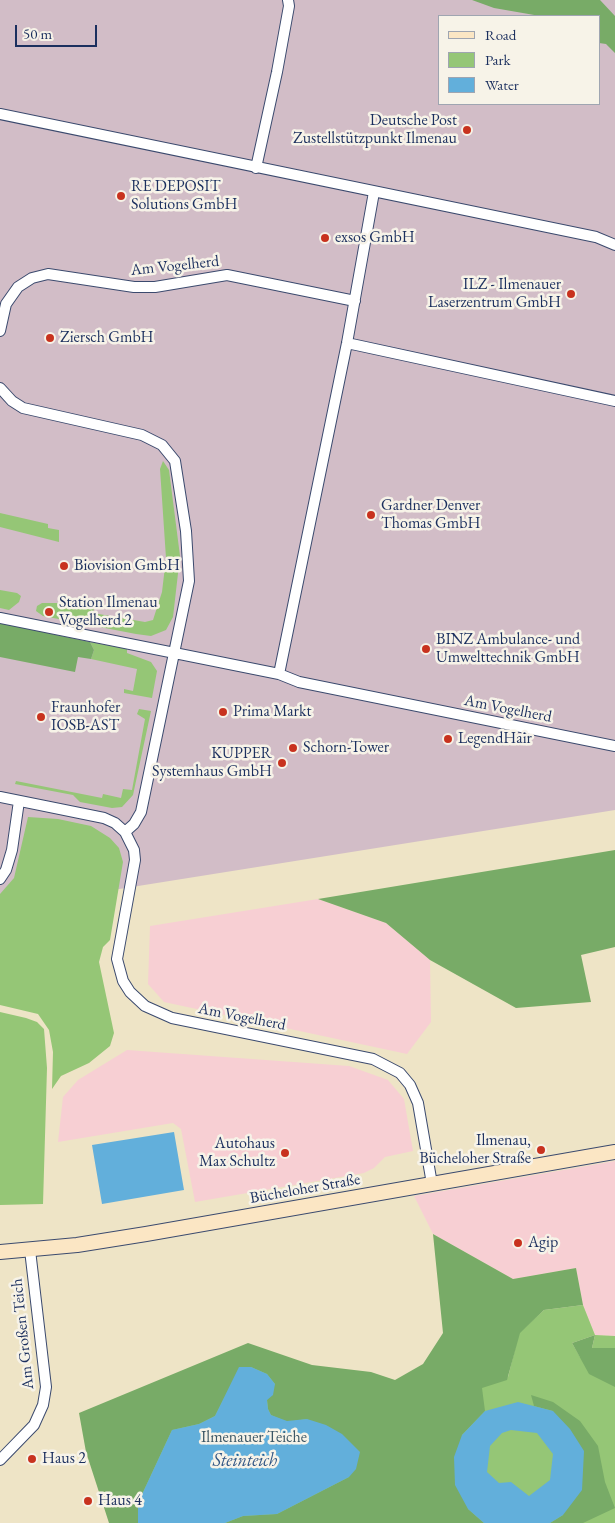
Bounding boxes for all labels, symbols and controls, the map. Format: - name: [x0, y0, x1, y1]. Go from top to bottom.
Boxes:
- scale bar: [18, 15, 100, 47]
- legend: [438, 15, 600, 105]
- text: 50 m: [23, 24, 52, 43]
- text: Road: [485, 25, 516, 44]
- text: Park: [485, 50, 511, 69]
- text: Water: [485, 75, 519, 94]
- place label: Deutsche Post Zustellstützpunkt Ilmenau: [293, 111, 457, 149]
- marker: Deutsche Post Zustellstützpunkt Ilmenau: [461, 124, 473, 136]
- place label: RE DEPOSIT Solutions GmbH: [131, 177, 237, 215]
- marker: RE DEPOSIT Solutions GmbH: [115, 190, 127, 202]
- place label: exsos GmbH: [335, 228, 415, 248]
- marker: exsos GmbH: [319, 232, 331, 244]
- street label: Am Vogelherd: [130, 252, 220, 280]
- place label: ILZ - Ilmenauer Laserzentrum GmbH: [428, 275, 561, 313]
- marker: ILZ - Ilmenauer Laserzentrum GmbH: [565, 288, 577, 300]
- place label: Ziersch GmbH: [60, 328, 154, 348]
- marker: Ziersch GmbH: [44, 332, 56, 344]
- place label: Gardner Denver Thomas GmbH: [381, 496, 480, 534]
- marker: Gardner Denver Thomas GmbH: [365, 509, 377, 521]
- place label: Biovision GmbH: [74, 556, 180, 576]
- marker: Biovision GmbH: [58, 560, 70, 572]
- place label: Station Ilmenau Vogelherd 2: [59, 593, 158, 631]
- marker: Station Ilmenau Vogelherd 2: [43, 606, 55, 618]
- place label: BINZ Ambulance- und Umwelttechnik GmbH: [436, 630, 580, 668]
- marker: BINZ Ambulance- und Umwelttechnik GmbH: [420, 643, 432, 655]
- street label: Am Vogelherd: [463, 691, 553, 727]
- place label: Fraunhofer IOSB-AST: [51, 698, 120, 736]
- place label: Prima Markt: [233, 702, 311, 722]
- marker: Prima Markt: [217, 706, 229, 718]
- marker: Fraunhofer IOSB-AST: [35, 711, 47, 723]
- place label: LegendHair: [458, 729, 532, 749]
- marker: LegendHair: [442, 733, 454, 745]
- place label: Schorn-Tower: [303, 738, 389, 758]
- marker: Schorn-Tower: [287, 742, 299, 754]
- place label: KUPPER Systemhaus GmbH: [152, 744, 272, 782]
- marker: KUPPER Systemhaus GmbH: [276, 757, 288, 769]
- street label: Am Vogelherd: [197, 999, 287, 1035]
- place label: Ilmenau, Bücheloher Straße: [419, 1131, 531, 1169]
- place label: Autohaus Max Schultz: [199, 1134, 275, 1172]
- marker: Ilmenau, Bücheloher Straße: [535, 1144, 547, 1156]
- marker: Autohaus Max Schultz: [279, 1147, 291, 1159]
- street label: Bücheloher Straße: [248, 1170, 362, 1208]
- place label: Agip: [528, 1233, 558, 1253]
- marker: Agip: [512, 1237, 524, 1249]
- street label: Am Großen Teich: [8, 1278, 38, 1390]
- park label: Ilmenauer Teiche: [201, 1428, 307, 1448]
- place label: Haus 2: [42, 1449, 86, 1469]
- water label: Steinteich: [213, 1450, 277, 1472]
- marker: Haus 2: [26, 1453, 38, 1465]
- place label: Haus 4: [98, 1491, 142, 1511]
- marker: Haus 4: [82, 1495, 94, 1507]

